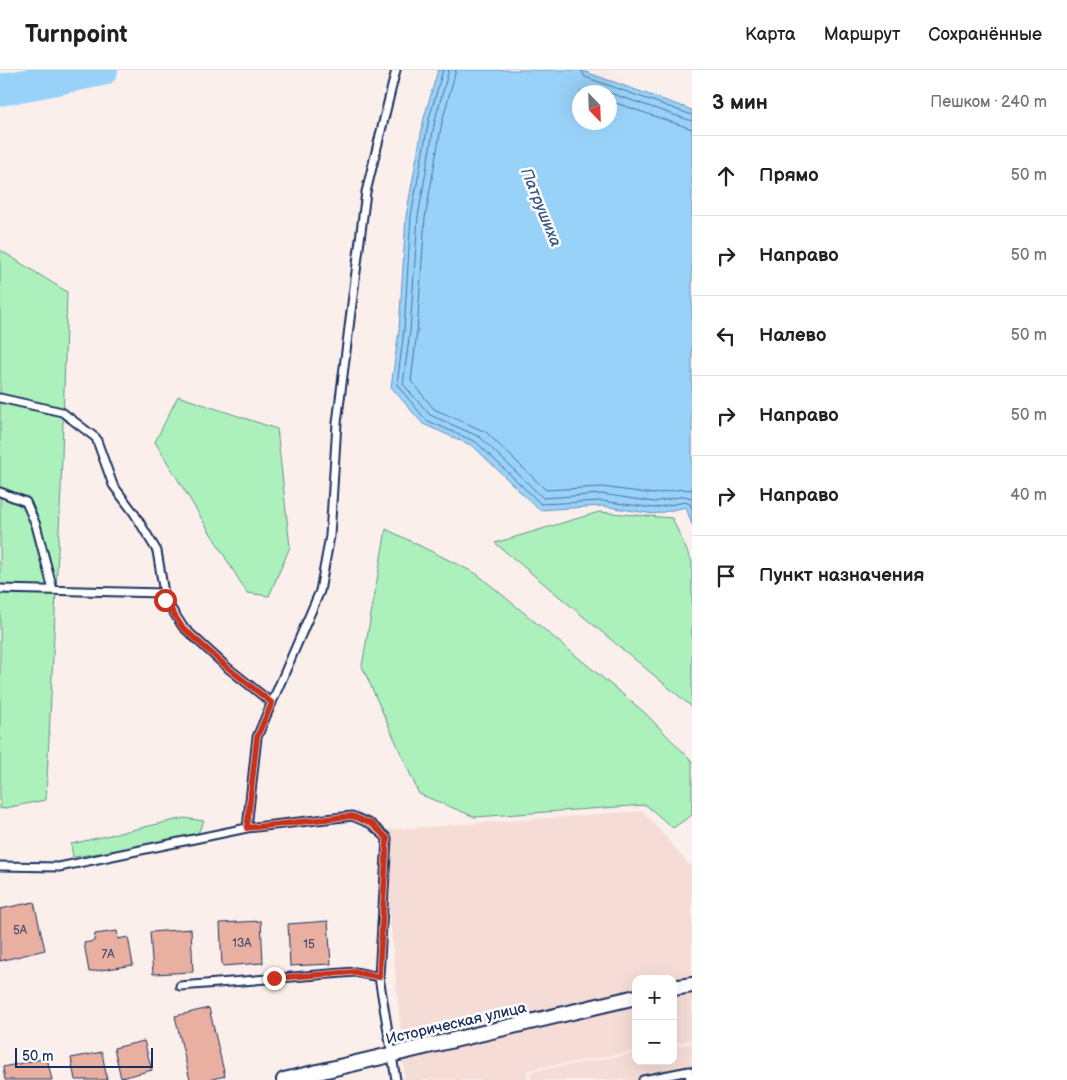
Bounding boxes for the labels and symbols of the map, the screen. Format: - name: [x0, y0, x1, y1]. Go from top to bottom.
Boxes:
- north arrow: [572, 85, 617, 130]
- water label: Патрушиха: [516, 165, 565, 250]
- route start: [154, 589, 177, 612]
- house number: 5А: [13, 923, 28, 938]
- house number: 13А: [232, 936, 252, 951]
- house number: 15: [303, 937, 315, 952]
- house number: 7А: [101, 947, 115, 962]
- route end: [263, 967, 286, 990]
- street label: Историческая улица: [384, 998, 528, 1049]
- scale bar: [15, 1045, 152, 1068]

